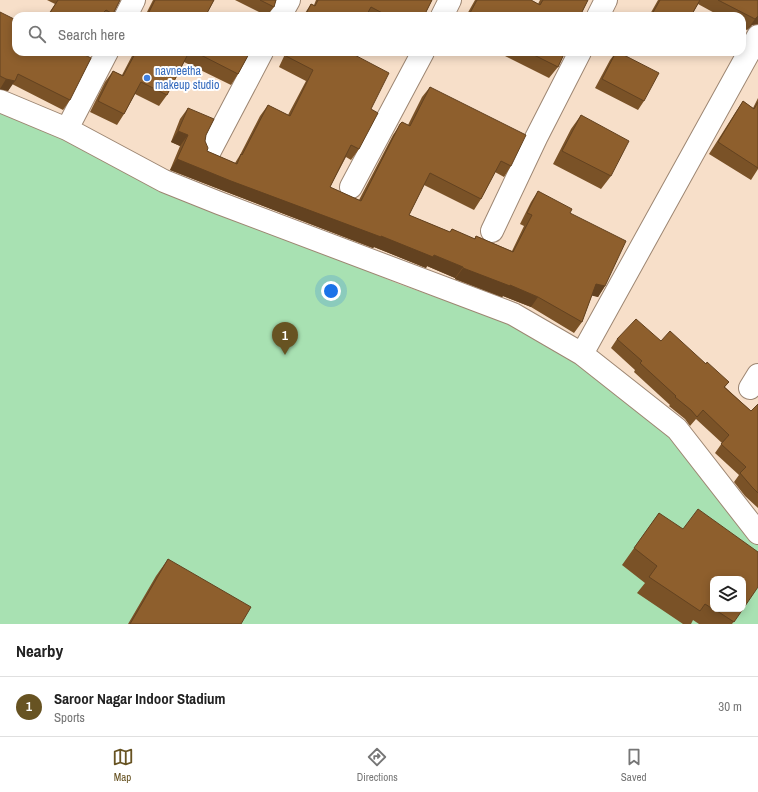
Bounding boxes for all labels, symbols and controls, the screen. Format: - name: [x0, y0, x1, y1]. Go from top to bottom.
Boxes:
- search box: [12, 12, 746, 56]
- icon: search: [26, 23, 48, 45]
- text: Search here: [58, 24, 125, 45]
- place label: navneetha makeup studio: [155, 63, 220, 93]
- marker: navneetha makeup studio: [142, 73, 152, 83]
- your location: [321, 281, 341, 301]
- pin: 1: [272, 322, 298, 355]
- map controls: [710, 576, 746, 612]
- button: layers: [710, 576, 746, 612]
- text: Nearby: [16, 639, 63, 662]
- text: Saroor Nagar Indoor Stadium: [54, 688, 226, 709]
- text: 1: [26, 698, 32, 715]
- text: 30 m: [718, 698, 742, 715]
- text: Sports: [54, 709, 85, 726]
- tab: Map: [112, 746, 134, 784]
- tab: Directions: [357, 746, 398, 784]
- tab: Saved: [621, 746, 646, 784]

